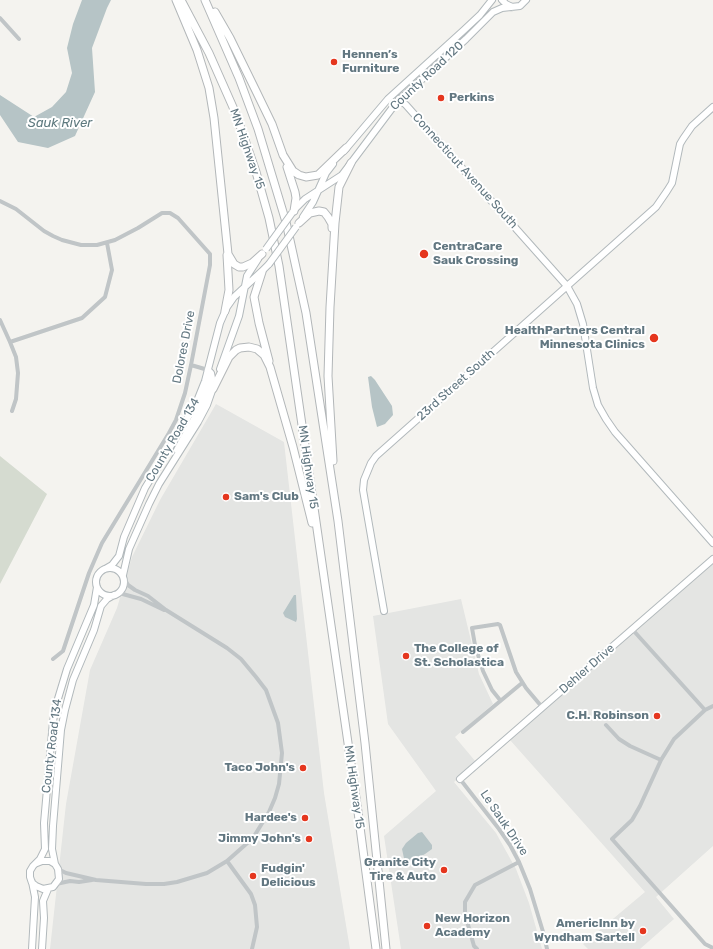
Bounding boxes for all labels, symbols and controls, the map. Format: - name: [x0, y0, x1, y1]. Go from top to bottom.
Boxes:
- street label: County Road 120: [387, 38, 467, 114]
- place label: Hennen’s Furniture: [342, 48, 399, 76]
- marker: Hennen’s Furniture: [329, 57, 339, 67]
- place label: Perkins: [449, 91, 494, 105]
- marker: Perkins: [436, 93, 446, 103]
- street label: MN Highway 15: [226, 107, 268, 191]
- street label: Connecticut Avenue South: [409, 110, 521, 232]
- water label: Sauk River: [28, 115, 92, 131]
- place label: CentraCare Sauk Crossing: [433, 240, 518, 268]
- marker: CentraCare Sauk Crossing: [418, 248, 430, 260]
- street label: Dolores Drive: [170, 309, 198, 385]
- place label: HealthPartners Central Minnesota Clinics: [505, 324, 645, 352]
- marker: HealthPartners Central Minnesota Clinics: [648, 332, 660, 344]
- street label: 23rd Street South: [414, 346, 498, 424]
- street label: County Road 134: [143, 395, 203, 485]
- street label: MN Highway 15: [295, 424, 321, 510]
- place label: Sam's Club: [234, 490, 299, 504]
- marker: Sam's Club: [221, 492, 231, 502]
- street label: Dehler Drive: [556, 641, 618, 697]
- place label: The College of St. Scholastica: [414, 642, 504, 670]
- marker: The College of St. Scholastica: [401, 651, 411, 661]
- street label: County Road 134: [39, 698, 65, 794]
- place label: C.H. Robinson: [566, 709, 649, 723]
- marker: C.H. Robinson: [652, 711, 662, 721]
- street label: MN Highway 15: [341, 744, 367, 830]
- place label: Taco John's: [224, 761, 295, 775]
- marker: Taco John's: [298, 763, 308, 773]
- street label: Le Sauk Drive: [477, 788, 531, 858]
- place label: Hardee's: [245, 811, 297, 825]
- marker: Hardee's: [300, 813, 310, 823]
- place label: Jimmy John's: [218, 832, 301, 846]
- marker: Jimmy John's: [304, 834, 314, 844]
- place label: Granite City Tire & Auto: [364, 856, 436, 884]
- place label: Fudgin' Delicious: [261, 862, 316, 890]
- marker: Granite City Tire & Auto: [439, 865, 449, 875]
- marker: Fudgin' Delicious: [248, 871, 258, 881]
- place label: New Horizon Academy: [435, 912, 510, 940]
- place label: AmericInn by Wyndham Sartell: [534, 917, 635, 945]
- marker: New Horizon Academy: [422, 921, 432, 931]
- marker: AmericInn by Wyndham Sartell: [638, 926, 648, 936]

